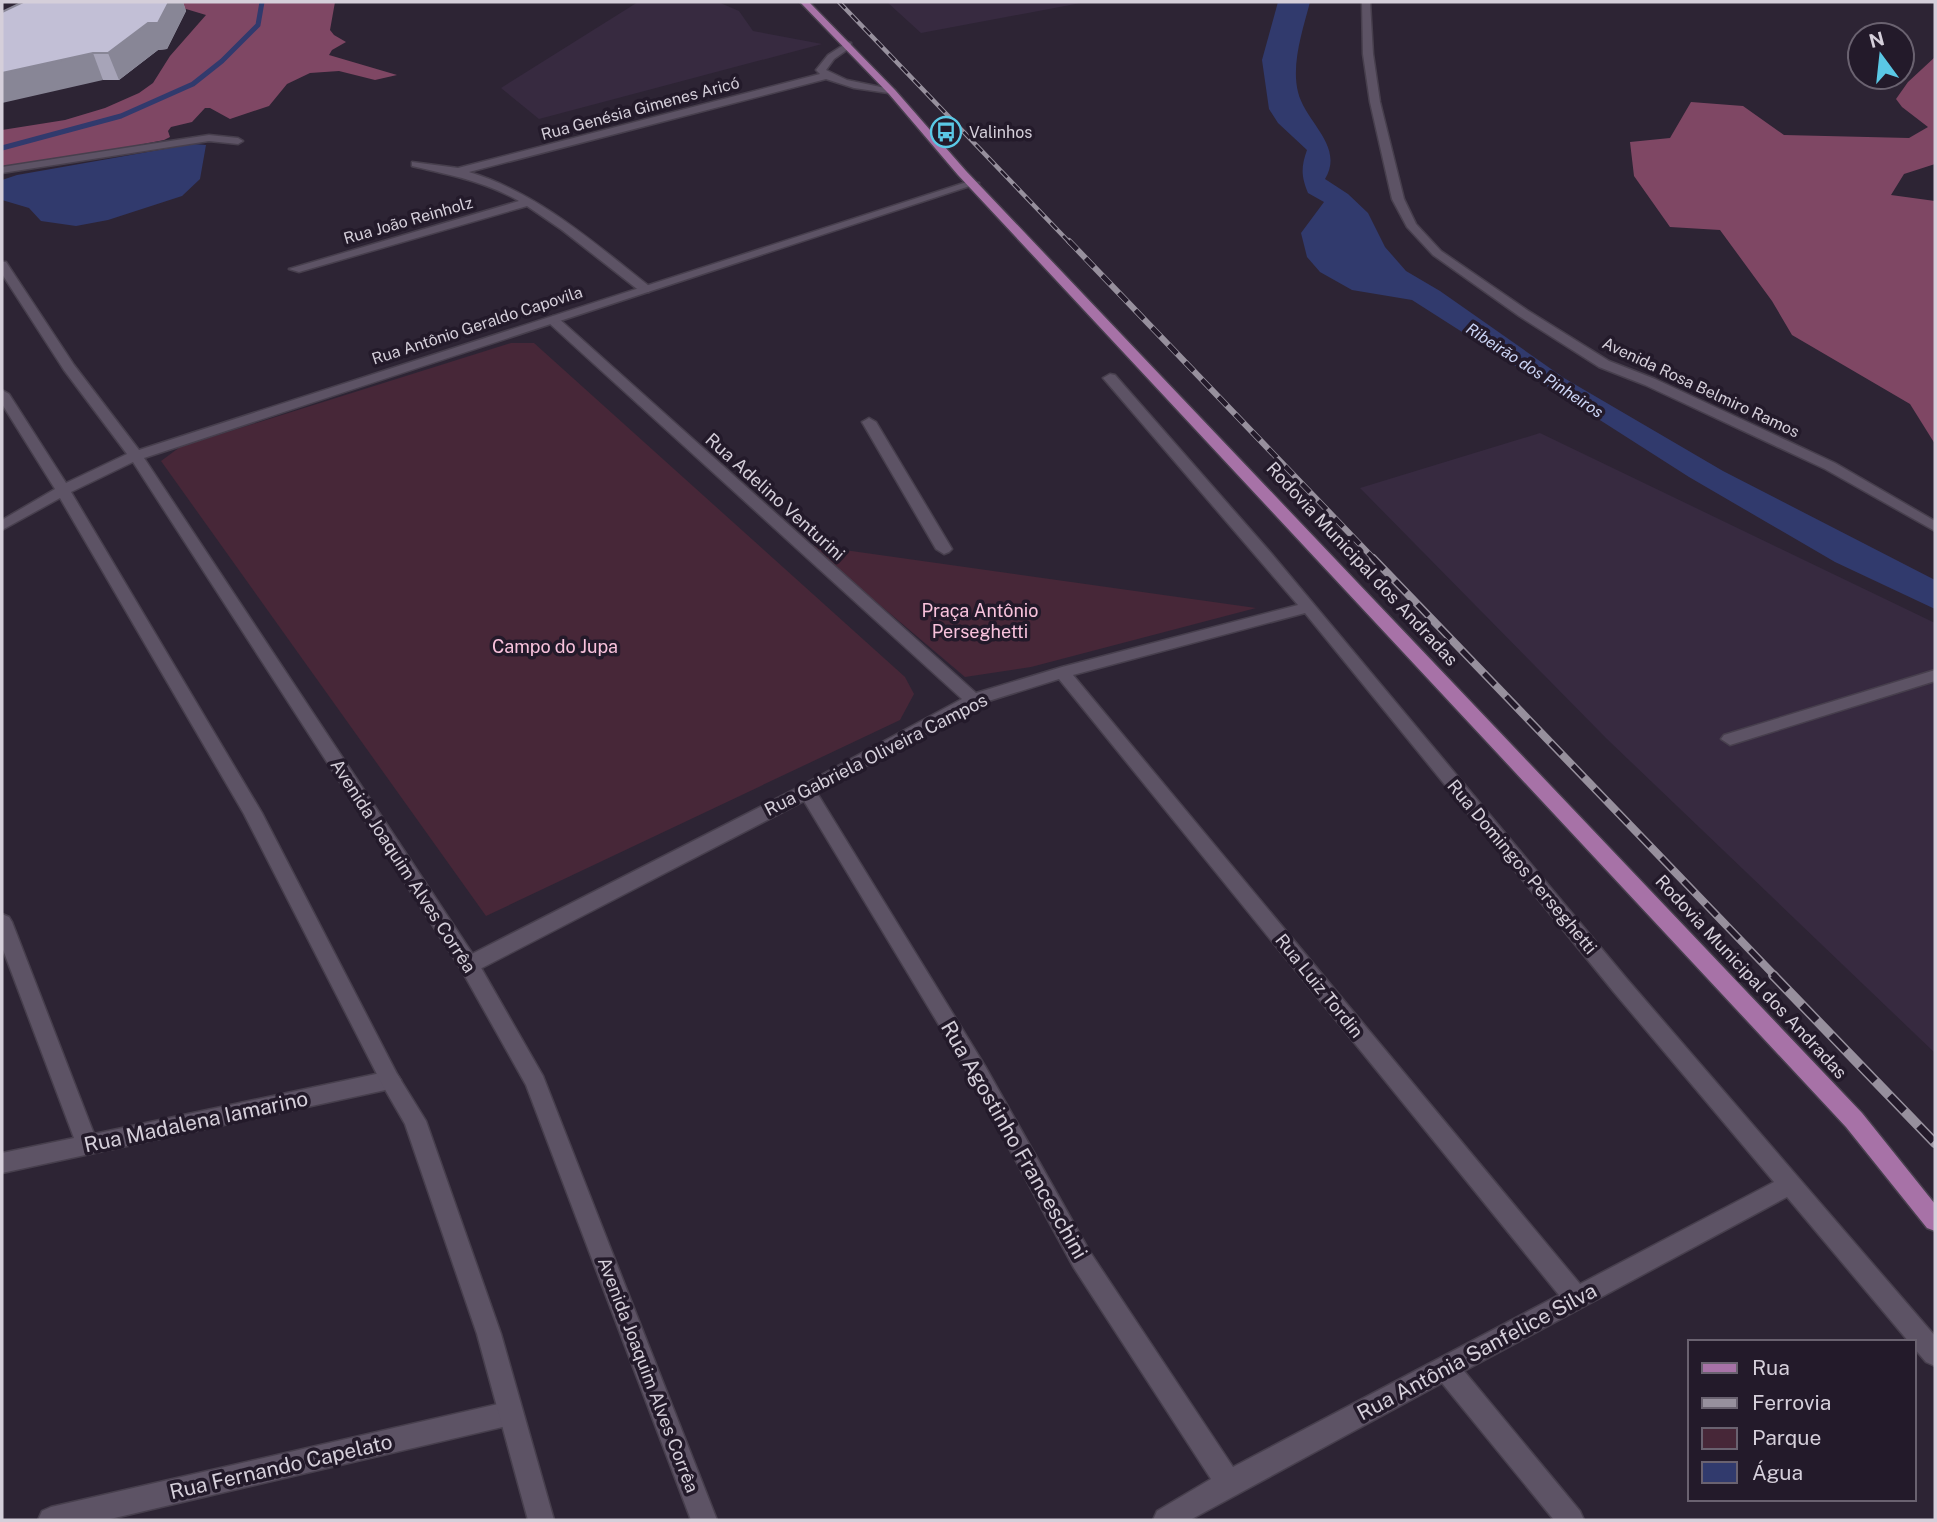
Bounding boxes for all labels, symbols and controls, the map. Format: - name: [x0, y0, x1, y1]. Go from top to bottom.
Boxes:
- north arrow: [1846, 21, 1916, 91]
- text: N: [1867, 27, 1887, 52]
- street label: Rua Genésia Gimenes Aricó: [539, 73, 741, 144]
- bus stop icon: Valinhos: [929, 115, 963, 149]
- place label: Valinhos: [969, 123, 1032, 142]
- street label: Rua João Reinholz: [341, 193, 475, 248]
- street label: Rua Antônio Geraldo Capovila: [369, 282, 585, 369]
- water label: Ribeirão dos Pinheiros: [1463, 319, 1607, 422]
- street label: Avenida Rosa Belmiro Ramos: [1599, 333, 1802, 442]
- street label: Rua Adelino Venturini: [701, 429, 849, 565]
- street label: Rodovia Municipal dos Andradas: [1262, 457, 1462, 670]
- park label: Praça Antônio Perseghetti: [922, 600, 1038, 642]
- park label: Campo do Jupa: [492, 636, 618, 657]
- street label: Rua Gabriela Oliveira Campos: [761, 689, 991, 820]
- street label: Avenida Joaquim Alves Corrêa: [326, 755, 480, 976]
- street label: Rua Domingos Perseghetti: [1443, 775, 1601, 958]
- street label: Rodovia Municipal dos Andradas: [1651, 870, 1851, 1083]
- street label: Rua Luiz Tordin: [1271, 929, 1368, 1042]
- street label: Rua Agostinho Franceschini: [936, 1016, 1093, 1263]
- street label: Rua Madalena Iamarino: [82, 1086, 310, 1157]
- street label: Avenida Joaquim Alves Corrêa: [594, 1254, 703, 1495]
- street label: Rua Antônia Sanfelice Silva: [1353, 1278, 1601, 1425]
- legend: [1688, 1340, 1916, 1501]
- text: Rua: [1752, 1355, 1790, 1380]
- text: Ferrovia: [1752, 1390, 1831, 1415]
- text: Parque: [1752, 1425, 1821, 1450]
- street label: Rua Fernando Capelato: [167, 1429, 395, 1504]
- text: Água: [1752, 1460, 1803, 1485]

